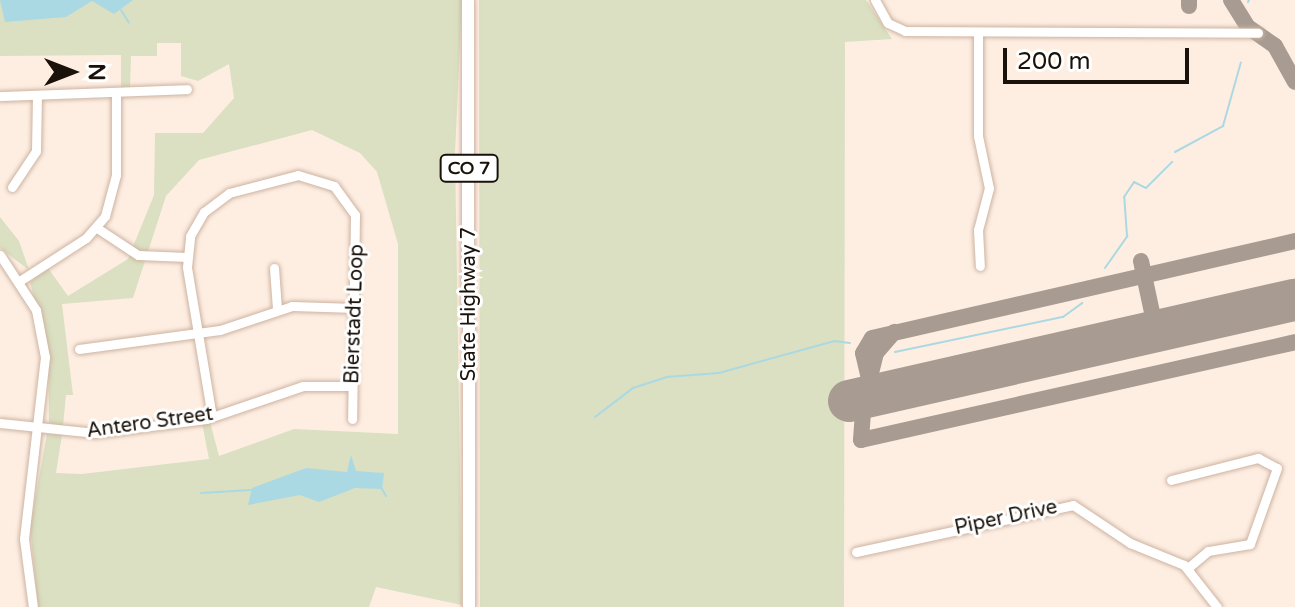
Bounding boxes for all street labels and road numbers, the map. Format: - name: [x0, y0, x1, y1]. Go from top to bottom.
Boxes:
- road number: CO 7: [439, 154, 499, 182]
- street label: State Highway 7: [457, 227, 481, 381]
- street label: Bierstadt Loop: [341, 244, 369, 384]
- street label: Antero Street: [85, 402, 215, 444]
- street label: Piper Drive: [952, 495, 1060, 541]

